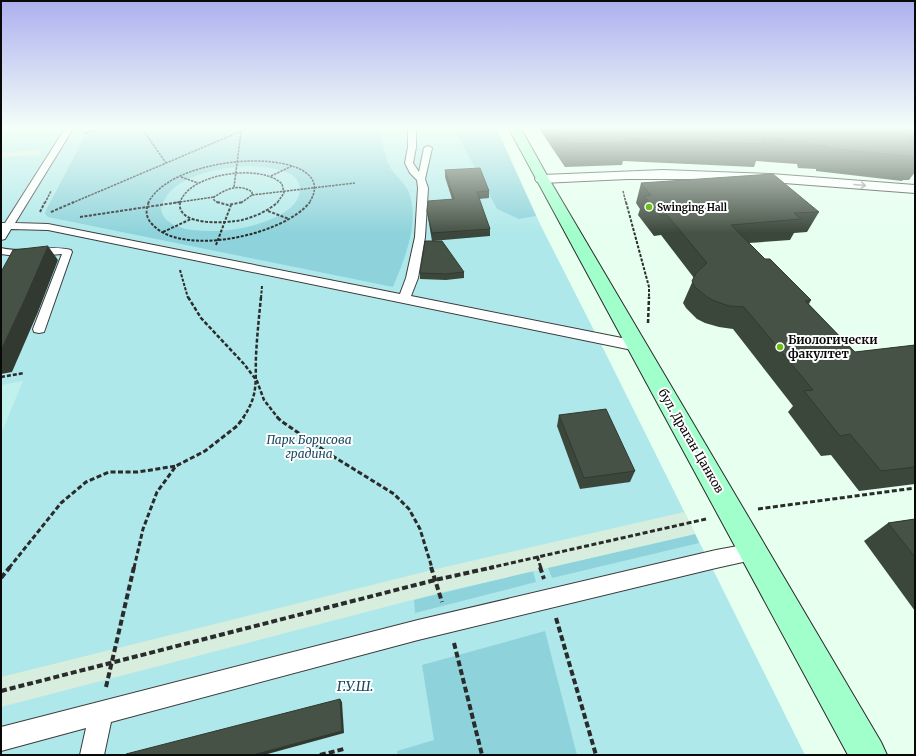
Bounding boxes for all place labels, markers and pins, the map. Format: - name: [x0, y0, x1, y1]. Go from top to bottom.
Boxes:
- place label: Swinging Hall: [657, 201, 728, 214]
- marker: Swinging Hall: [644, 202, 654, 212]
- place label: Биологически факултет: [788, 332, 878, 361]
- marker: Биологически факултет: [775, 342, 785, 352]

